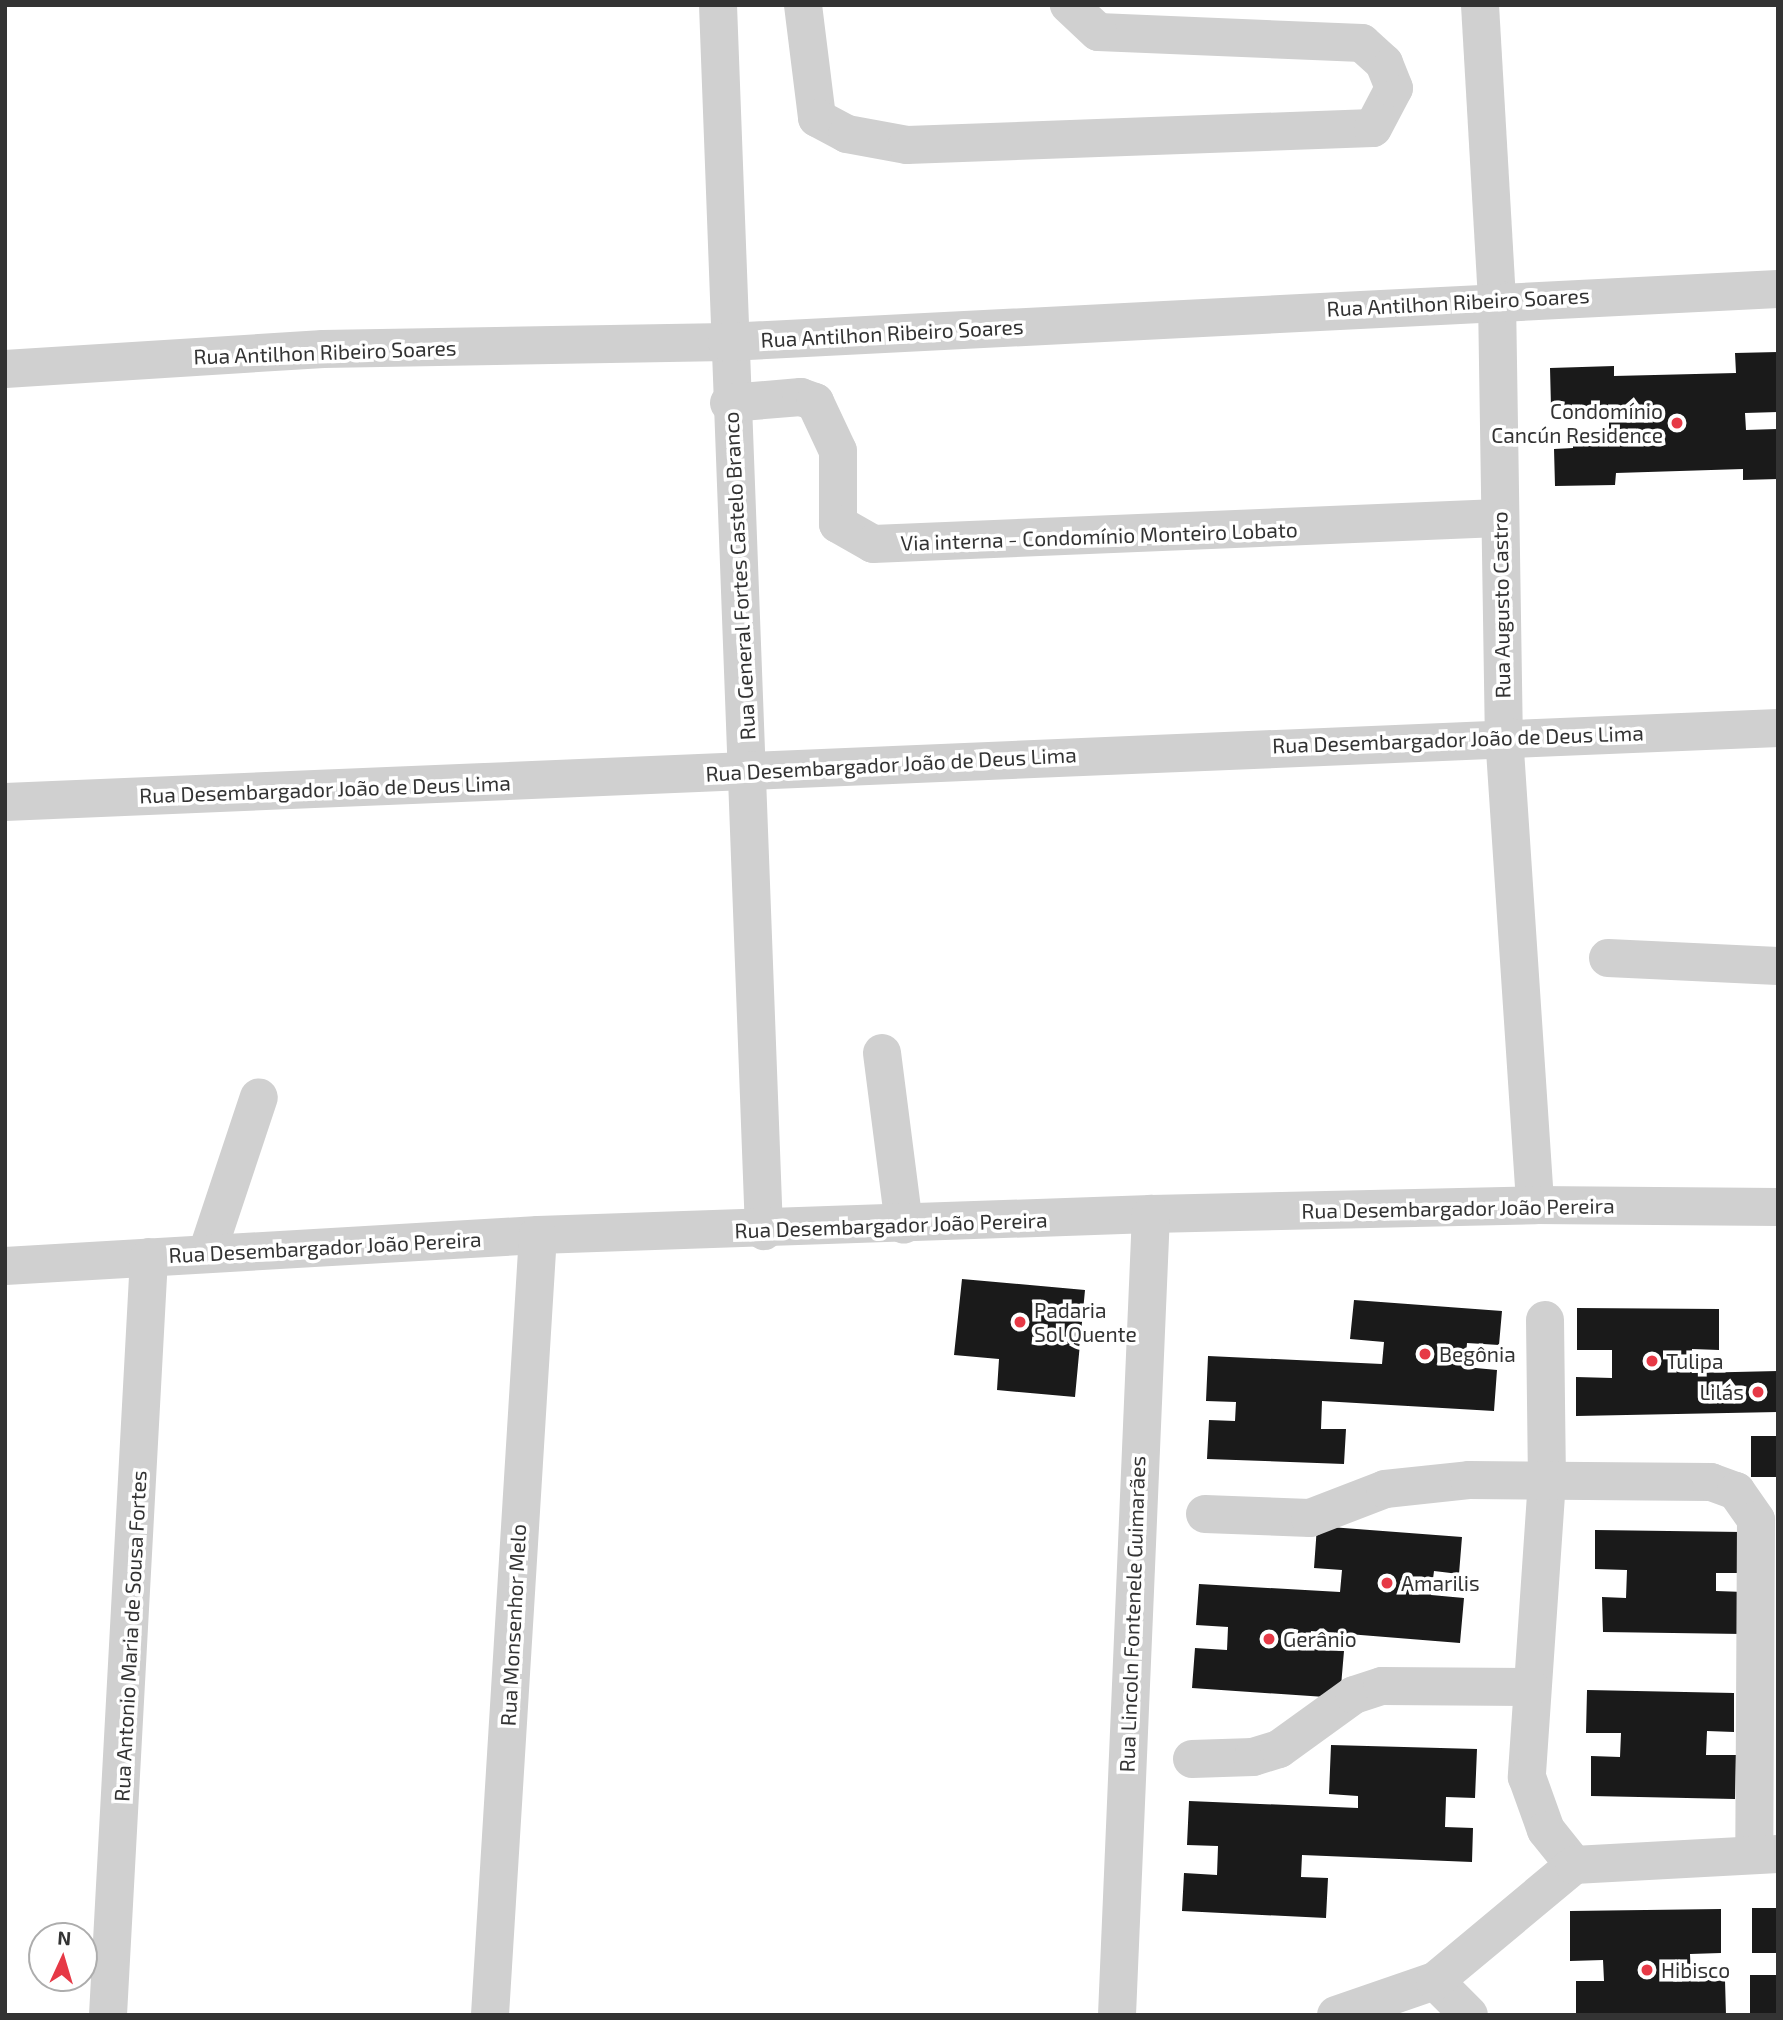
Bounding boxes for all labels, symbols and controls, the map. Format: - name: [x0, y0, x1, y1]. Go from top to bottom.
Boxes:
- street label: Rua Antilhon Ribeiro Soares: [1326, 283, 1590, 321]
- street label: Rua Antilhon Ribeiro Soares: [760, 314, 1024, 352]
- street label: Rua Antilhon Ribeiro Soares: [193, 335, 457, 369]
- place label: Condomínio Cancún Residence: [1491, 398, 1663, 448]
- street label: Rua General Fortes Castelo Branco: [718, 411, 760, 741]
- marker: Condomínio Cancún Residence: [1669, 415, 1685, 431]
- street label: Rua Augusto Castro: [1487, 511, 1515, 699]
- street label: Via interna - Condomínio Monteiro Lobato: [900, 516, 1298, 556]
- street label: Rua Desembargador João de Deus Lima: [1271, 720, 1645, 758]
- street label: Rua Desembargador João de Deus Lima: [704, 742, 1078, 786]
- street label: Rua Desembargador João de Deus Lima: [138, 770, 512, 808]
- street label: Rua Desembargador João Pereira: [1301, 1193, 1615, 1223]
- street label: Rua Desembargador João Pereira: [734, 1207, 1048, 1243]
- street label: Rua Desembargador João Pereira: [168, 1226, 482, 1268]
- place label: Padaria Sol Quente: [1034, 1297, 1137, 1347]
- marker: Padaria Sol Quente: [1012, 1314, 1028, 1330]
- place label: Begônia: [1439, 1341, 1516, 1367]
- marker: Begônia: [1417, 1346, 1433, 1362]
- place label: Tulipa: [1666, 1348, 1723, 1374]
- marker: Tulipa: [1644, 1353, 1660, 1369]
- place label: Lilás: [1700, 1379, 1744, 1405]
- marker: Lilás: [1750, 1384, 1766, 1400]
- street label: Rua Lincoln Fontenele Guimarães: [1114, 1455, 1150, 1773]
- street label: Rua Antonio Maria de Sousa Fortes: [109, 1470, 151, 1802]
- street label: Rua Monsenhor Melo: [495, 1523, 531, 1727]
- place label: Amarilis: [1401, 1570, 1480, 1596]
- marker: Amarilis: [1379, 1575, 1395, 1591]
- place label: Gerânio: [1283, 1626, 1357, 1652]
- marker: Gerânio: [1261, 1631, 1277, 1647]
- north arrow: [28, 1922, 98, 1992]
- text: N: [57, 1926, 72, 1949]
- place label: Hibisco: [1661, 1957, 1730, 1983]
- marker: Hibisco: [1639, 1962, 1655, 1978]

